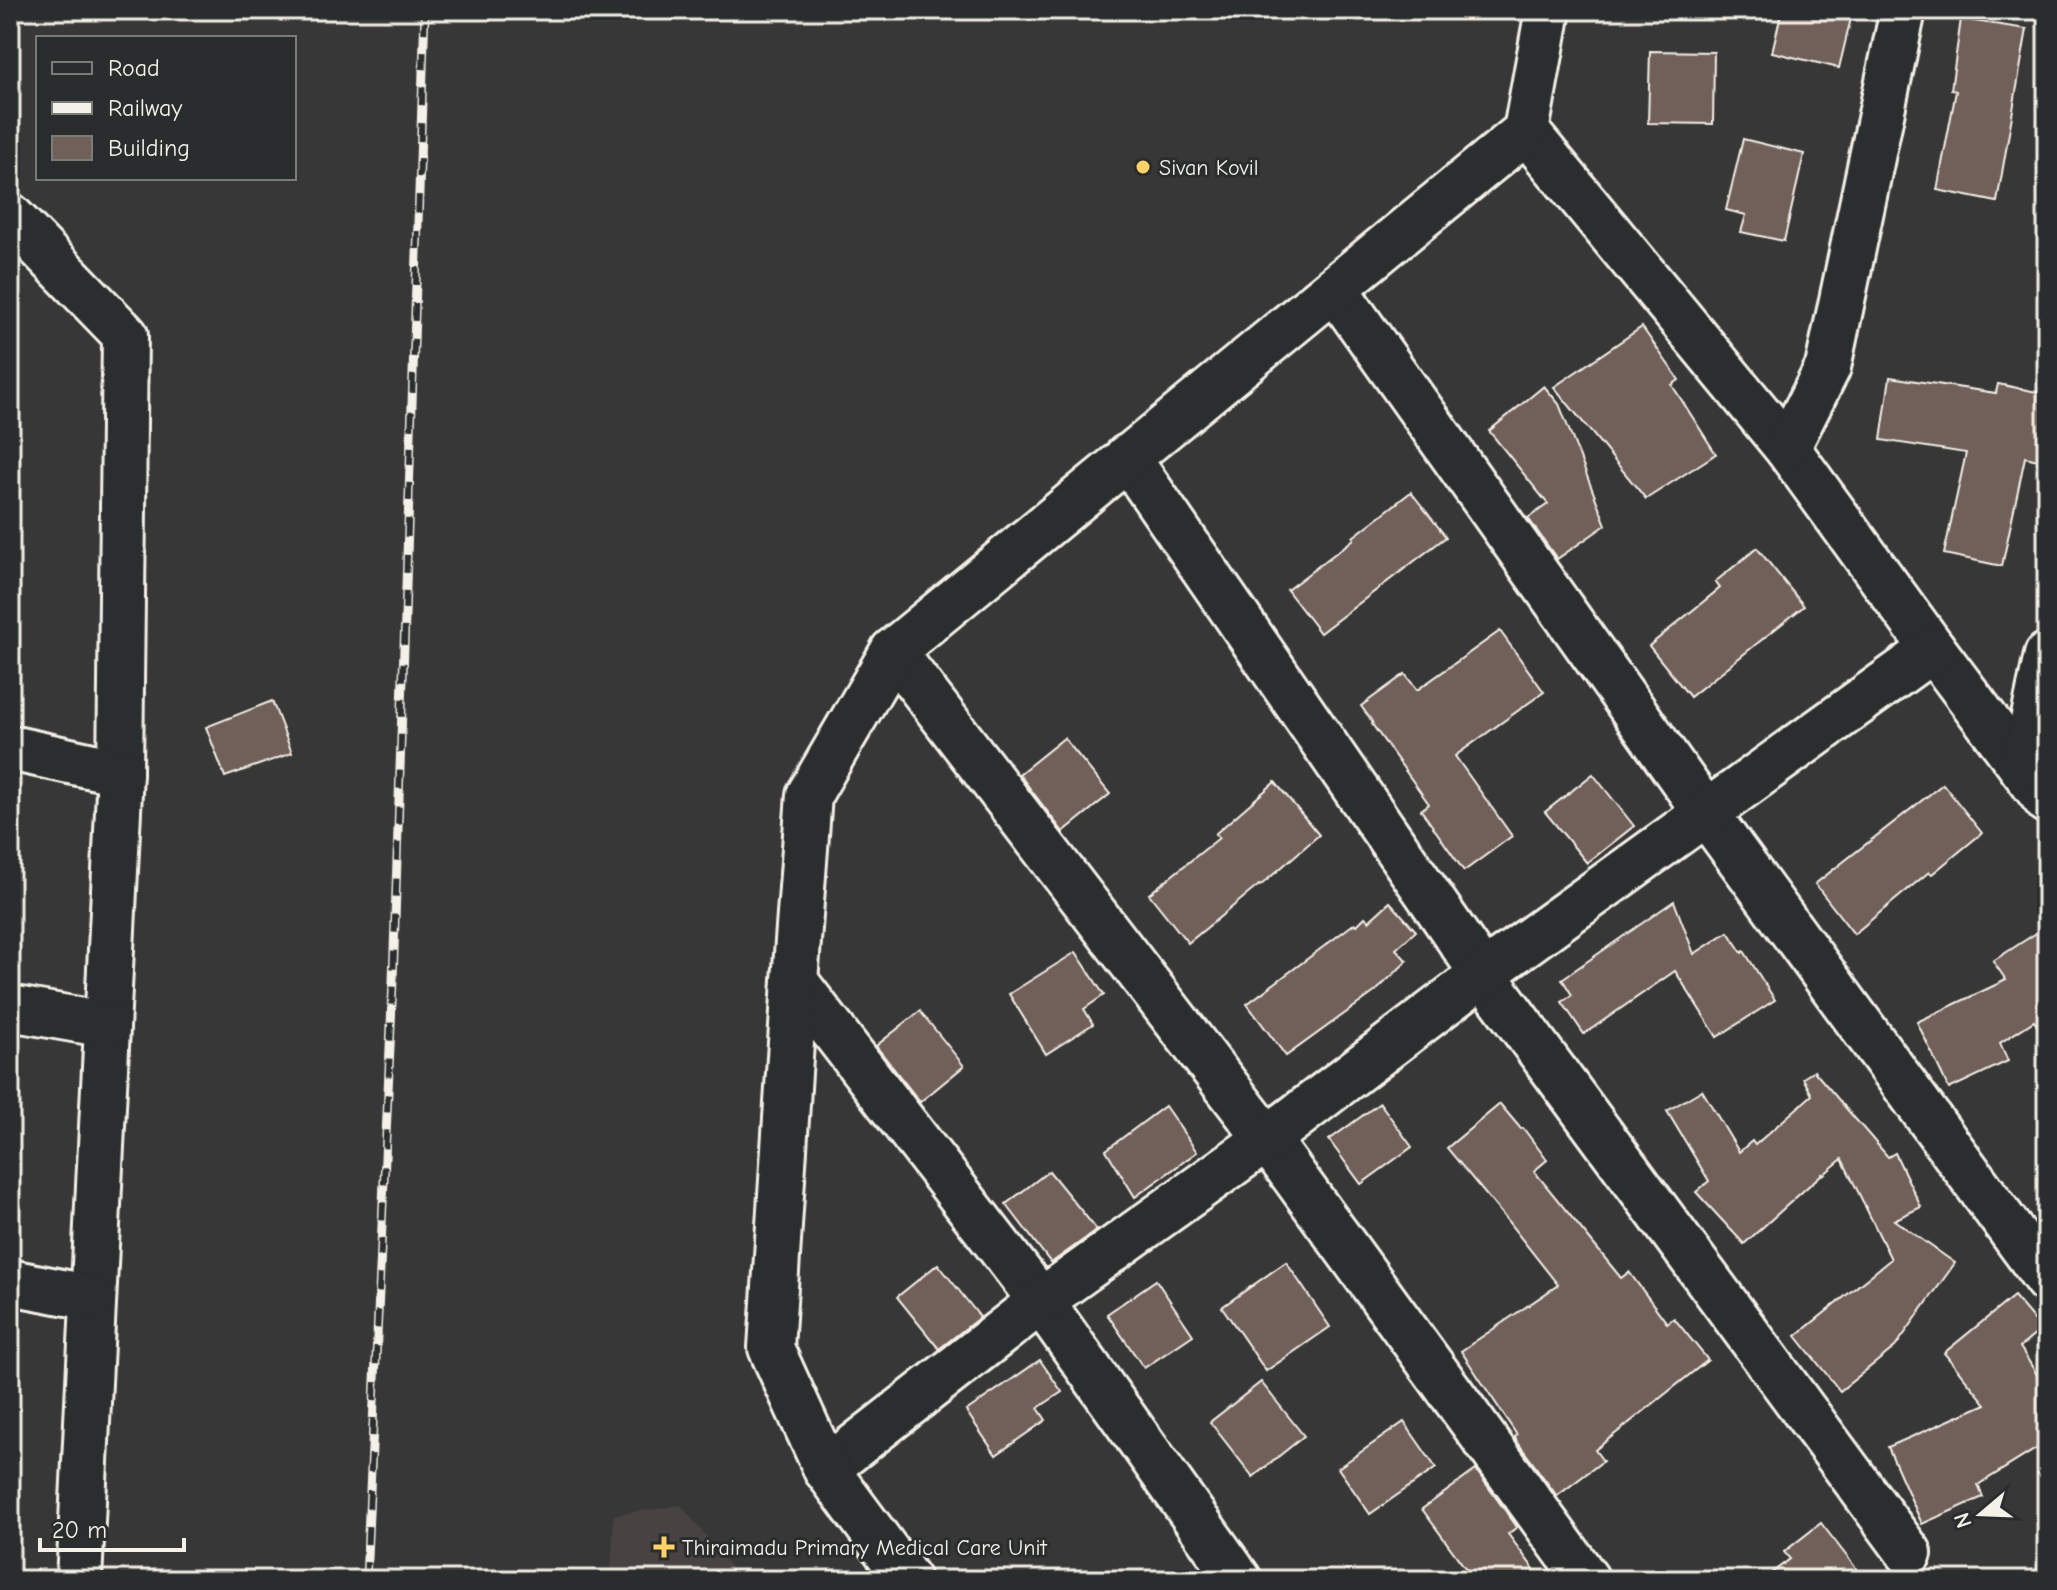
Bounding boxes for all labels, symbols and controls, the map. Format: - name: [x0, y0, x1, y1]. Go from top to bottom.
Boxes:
- legend: [36, 36, 296, 180]
- text: Road: [108, 54, 160, 82]
- text: Railway: [108, 94, 182, 122]
- text: Building: [108, 134, 190, 162]
- place label: Sivan Kovil: [1159, 155, 1258, 181]
- marker: Sivan Kovil: [1134, 158, 1152, 176]
- north arrow: [1941, 1474, 2021, 1554]
- scale bar: [40, 1502, 184, 1552]
- text: N: [1948, 1509, 1978, 1531]
- text: 20 m: [52, 1516, 107, 1544]
- place label: Thiraimadu Primary Medical Care Unit: [682, 1535, 1047, 1561]
- marker: Thiraimadu Primary Medical Care Unit: [653, 1536, 675, 1558]

